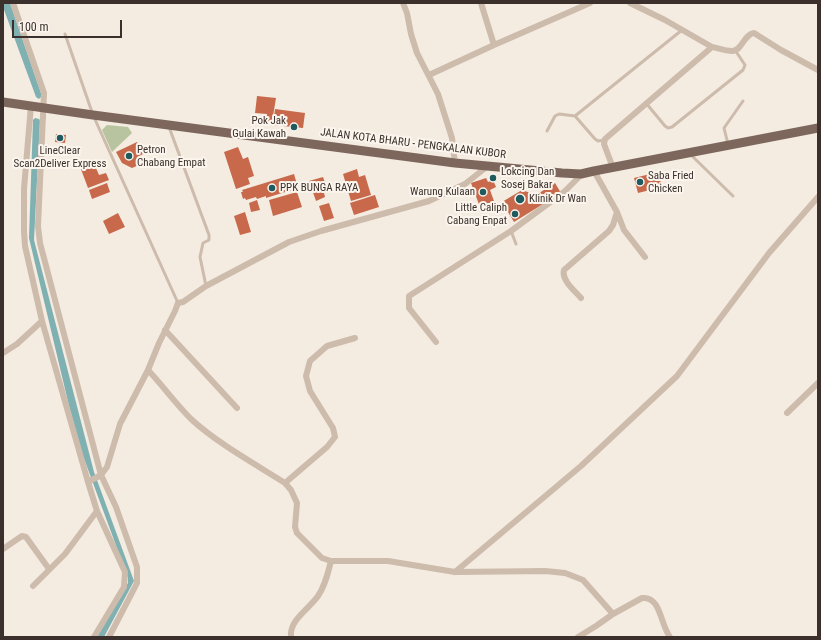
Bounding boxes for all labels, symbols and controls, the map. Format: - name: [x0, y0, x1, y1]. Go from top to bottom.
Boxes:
- scale bar: [14, 12, 124, 38]
- text: 100 m: [19, 20, 49, 34]
- place label: Pok Jak Gulai Kawah: [232, 114, 286, 140]
- marker: Pok Jak Gulai Kawah: [289, 122, 299, 132]
- street label: JALAN KOTA BHARU - PENGKALAN KUBOR: [319, 126, 507, 162]
- marker: LineClear Scan2Deliver Express: [55, 133, 65, 143]
- place label: Petron Chabang Empat: [137, 143, 205, 169]
- place label: LineClear Scan2Deliver Express: [13, 144, 107, 170]
- marker: Petron Chabang Empat: [124, 151, 134, 161]
- place label: Lokcing Dan Sosej Bakar: [501, 165, 554, 191]
- place label: Saba Fried Chicken: [648, 169, 694, 195]
- marker: Lokcing Dan Sosej Bakar: [488, 173, 498, 183]
- marker: Saba Fried Chicken: [635, 177, 645, 187]
- place label: PPK BUNGA RAYA: [280, 181, 358, 195]
- marker: PPK BUNGA RAYA: [267, 183, 277, 193]
- place label: Warung Kulaan: [410, 185, 475, 199]
- marker: Warung Kulaan: [478, 187, 488, 197]
- place label: Klinik Dr Wan: [529, 192, 586, 206]
- marker: Klinik Dr Wan: [514, 193, 526, 205]
- place label: Little Caliph Cabang Enpat: [447, 201, 507, 227]
- marker: Little Caliph Cabang Enpat: [510, 209, 520, 219]

